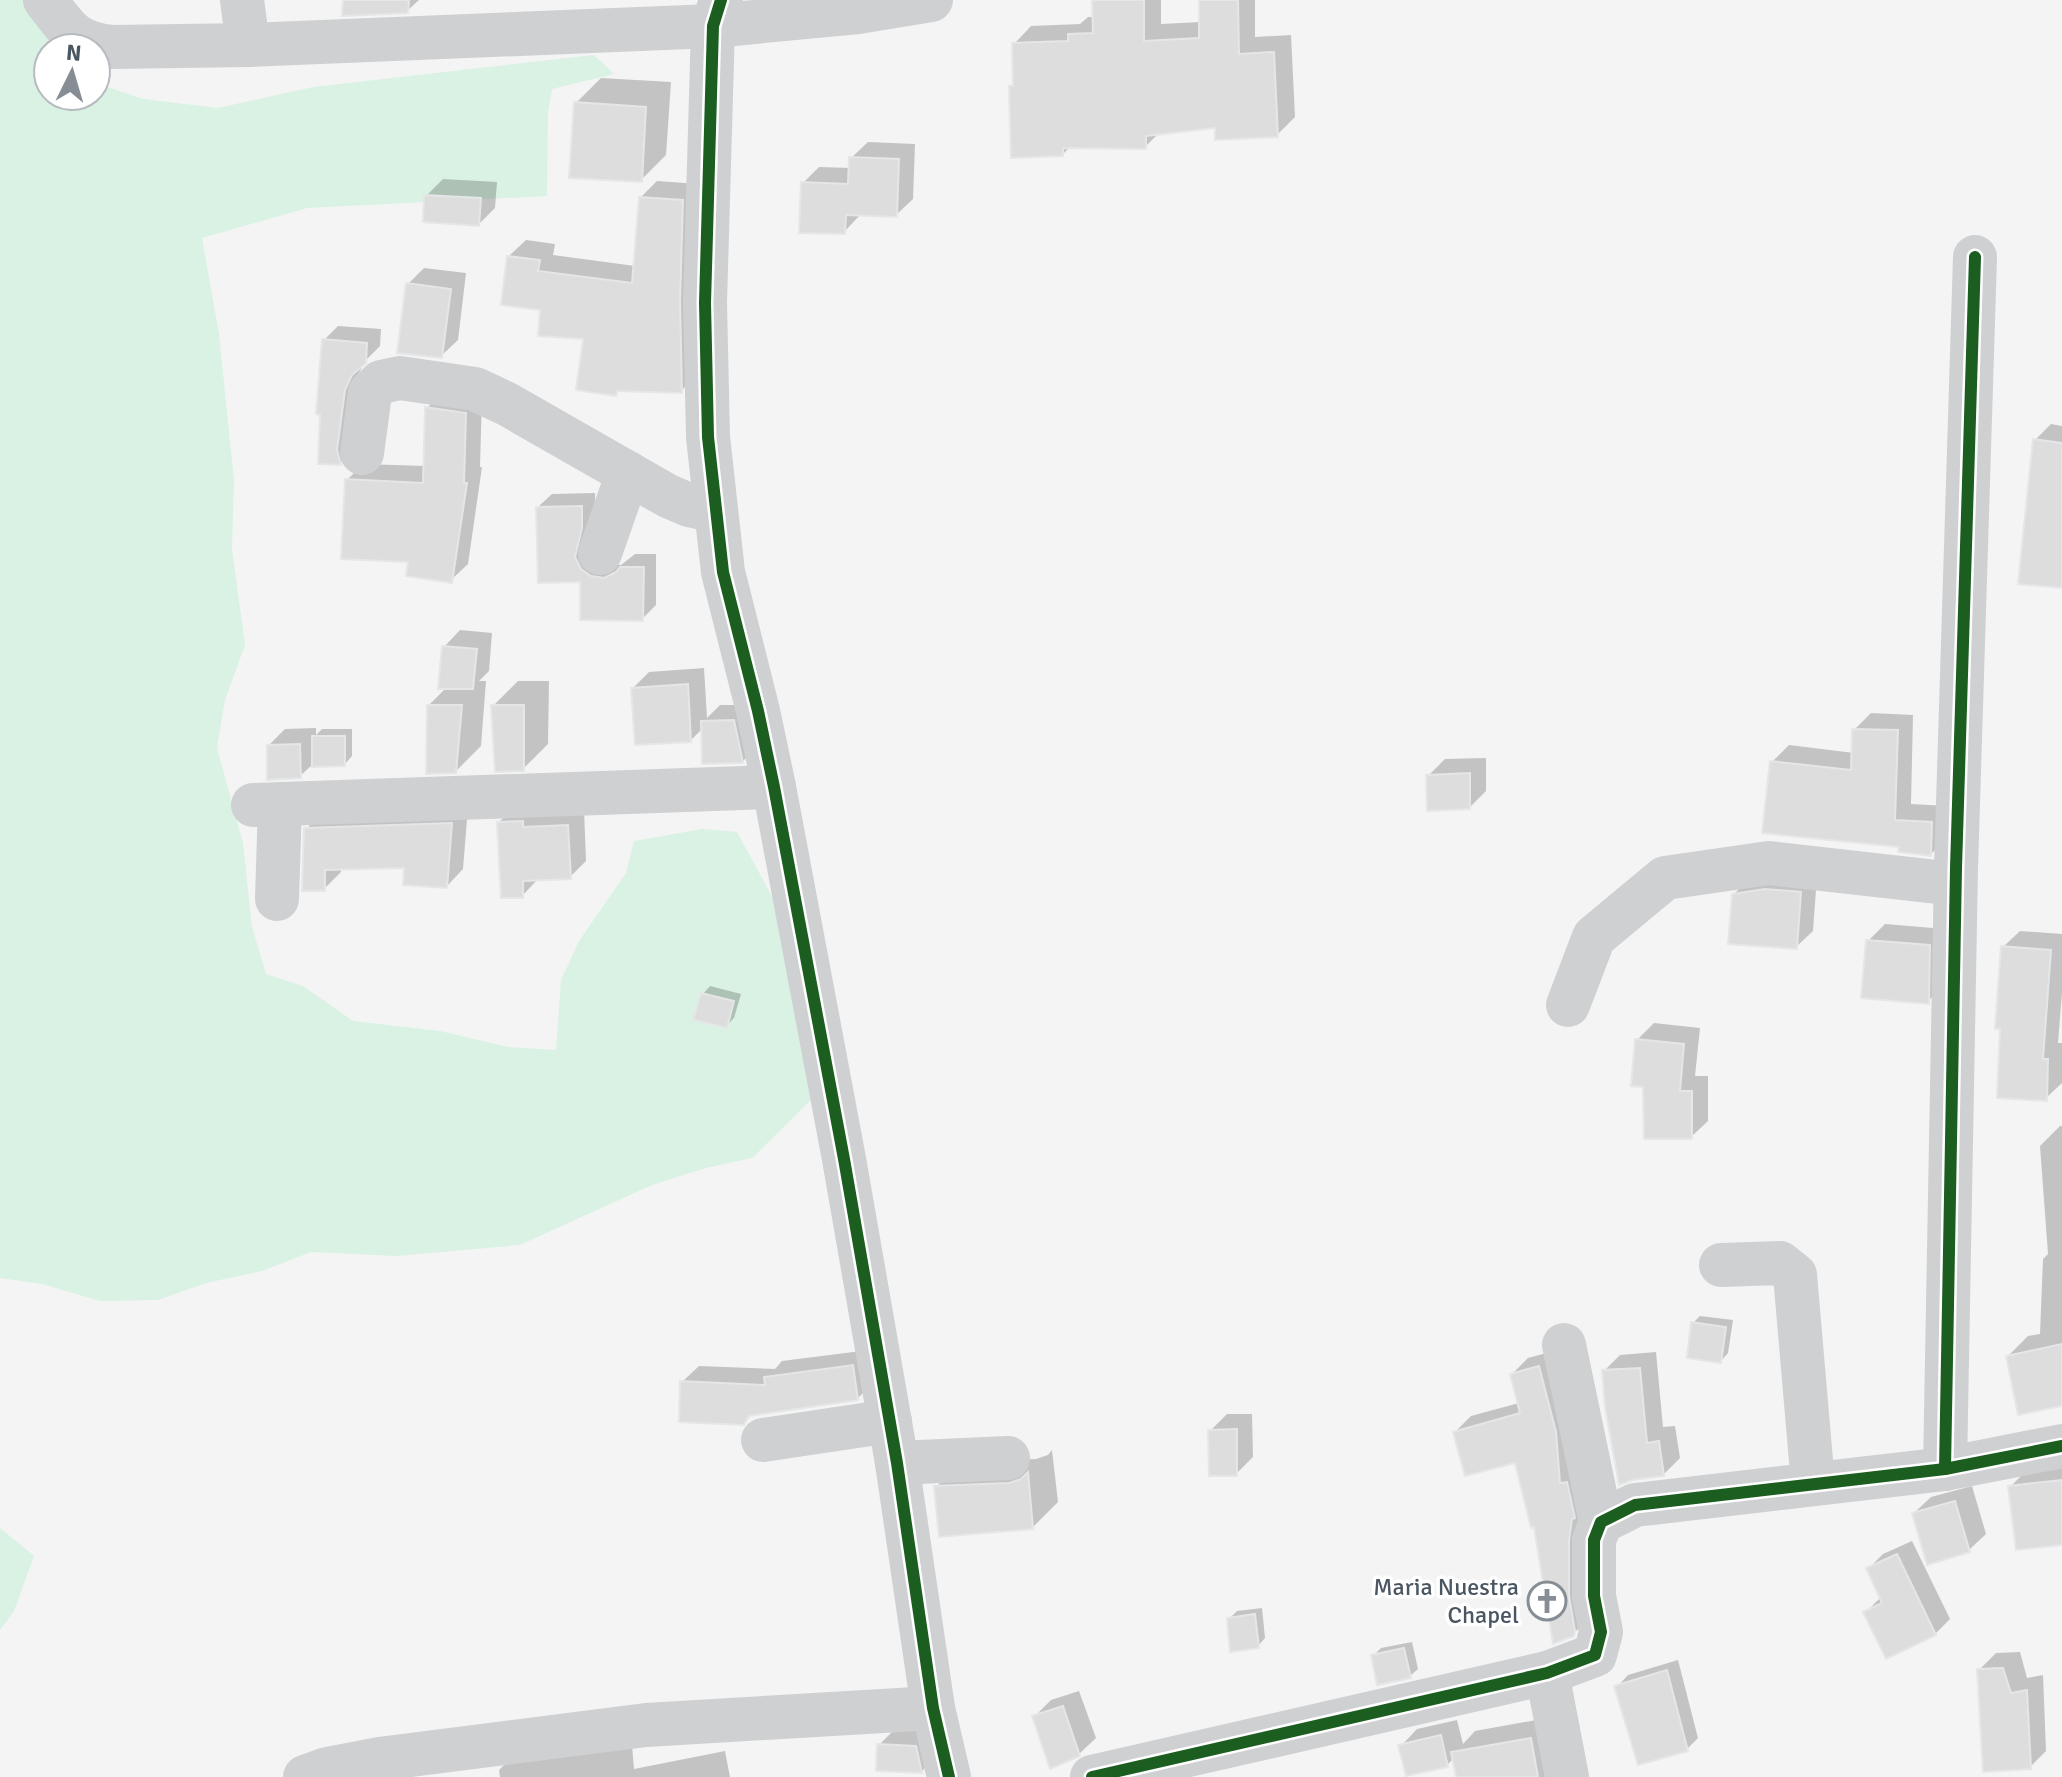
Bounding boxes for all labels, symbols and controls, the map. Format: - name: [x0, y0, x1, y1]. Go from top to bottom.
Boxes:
- north arrow: [32, 32, 112, 112]
- text: N: [65, 38, 83, 67]
- place label: Maria Nuestra Chapel: [1373, 1572, 1519, 1630]
- church icon: Maria Nuestra Chapel: [1526, 1580, 1568, 1622]

